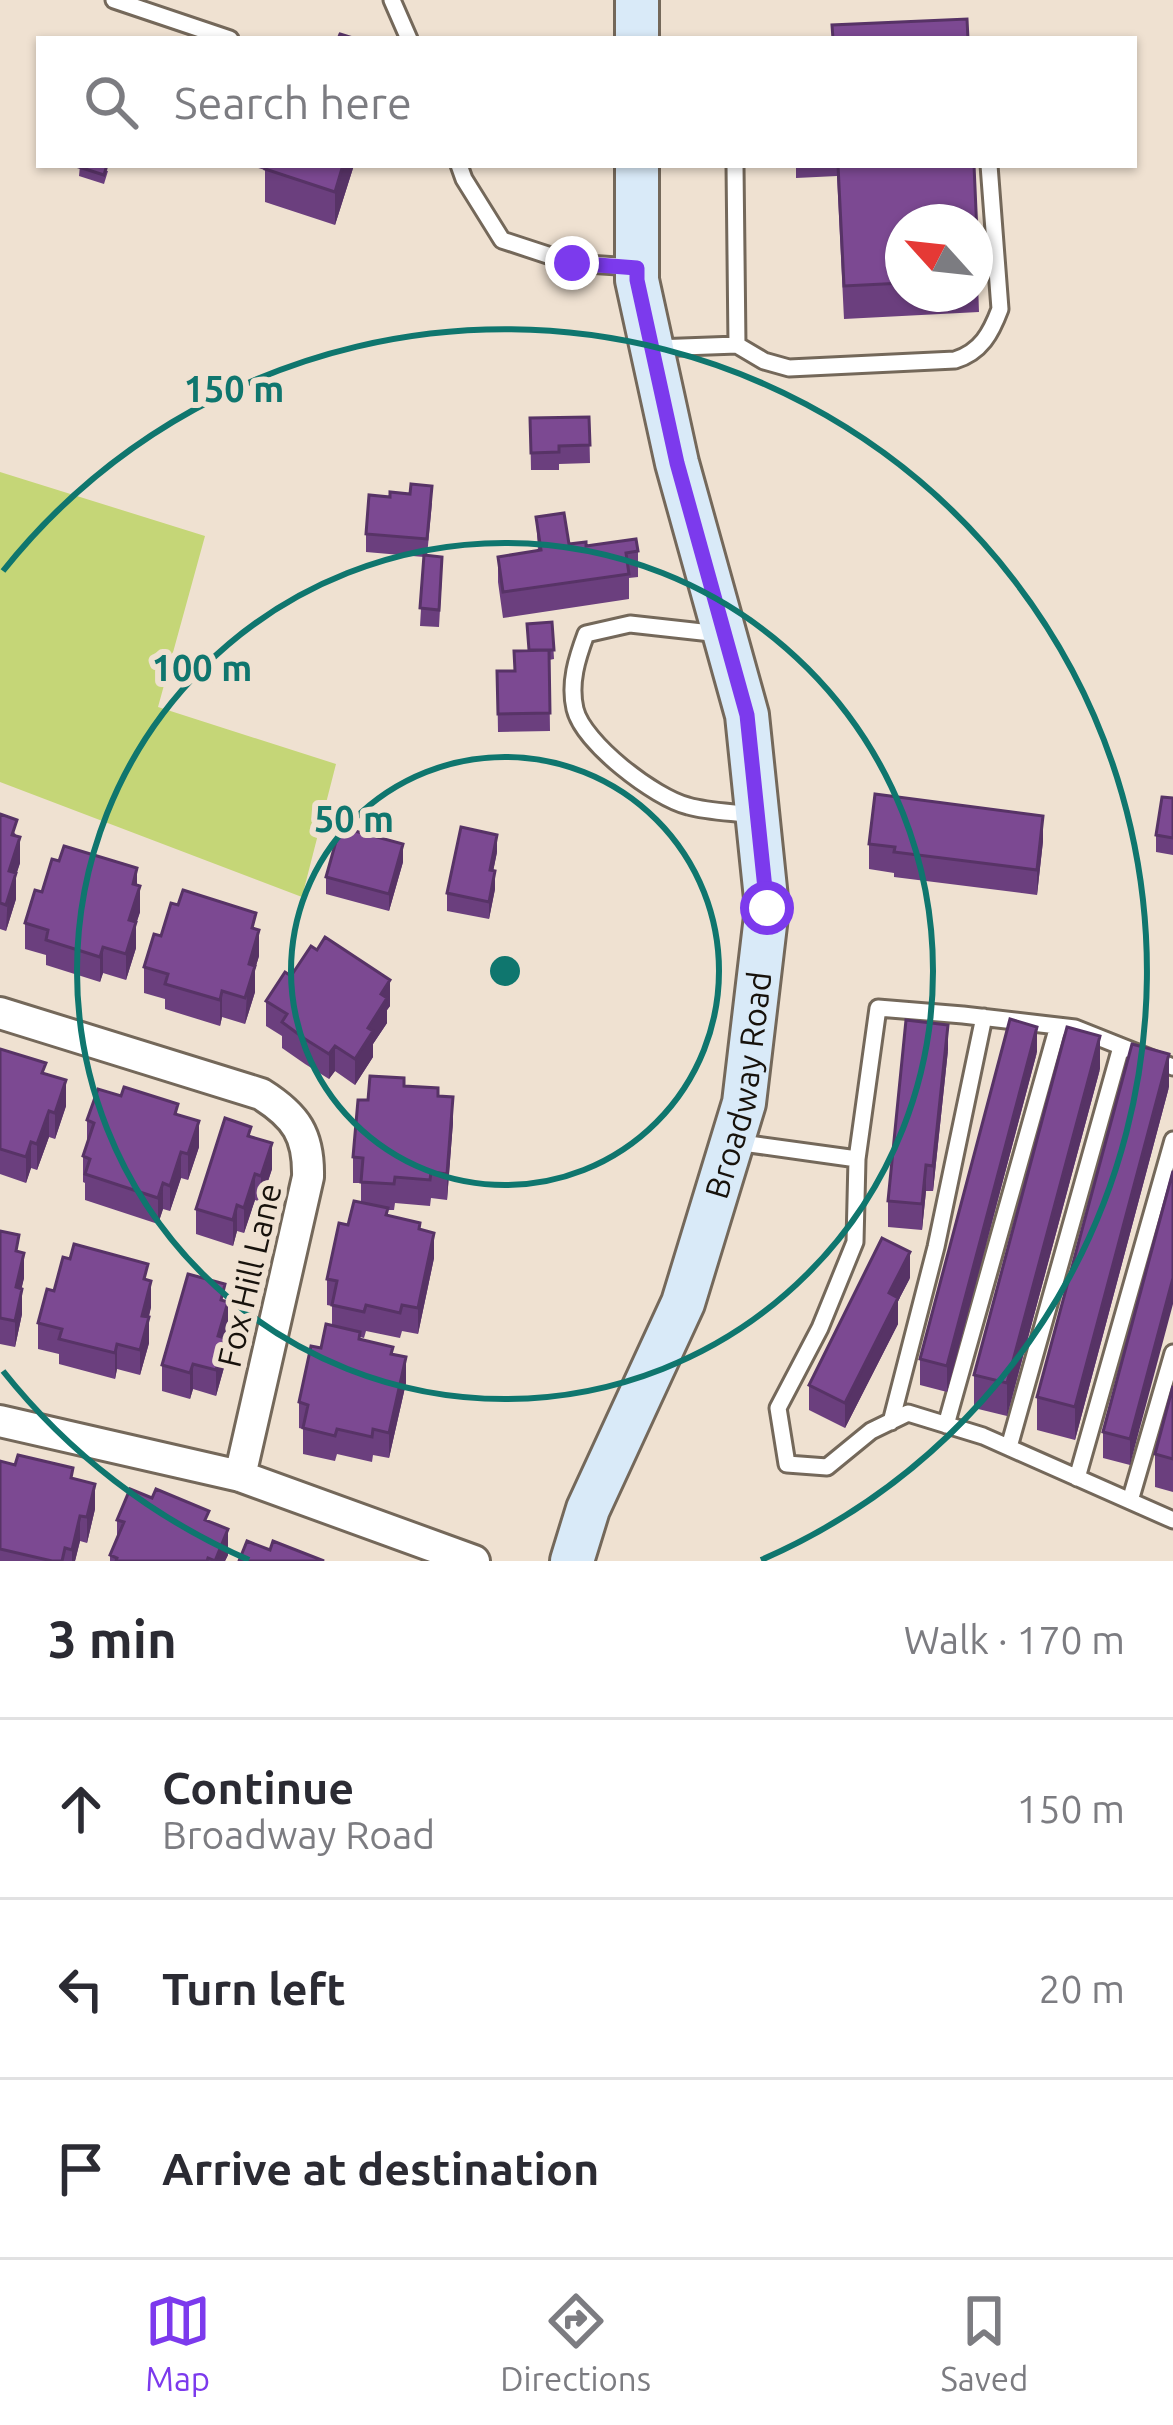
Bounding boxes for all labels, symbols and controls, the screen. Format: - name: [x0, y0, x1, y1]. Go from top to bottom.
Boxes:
- search box: [36, 36, 1137, 168]
- icon: search: [78, 69, 144, 135]
- text: Search here: [174, 77, 412, 128]
- north arrow: [885, 204, 993, 312]
- route end: [545, 236, 599, 290]
- text: 150 m: [184, 368, 284, 409]
- text: 100 m: [152, 647, 252, 688]
- text: 50 m: [314, 798, 394, 839]
- route start: [740, 881, 794, 935]
- centre of rings: [484, 950, 526, 992]
- street label: Broadway Road: [697, 969, 777, 1203]
- street label: Fox Hill Lane: [209, 1180, 288, 1370]
- text: 3 min: [48, 1610, 177, 1668]
- text: Walk · 170 m: [904, 1618, 1125, 1661]
- text: Continue: [162, 1762, 354, 1813]
- icon: ahead: [48, 1776, 114, 1842]
- text: 150 m: [1016, 1787, 1125, 1830]
- text: Broadway Road: [162, 1813, 435, 1856]
- icon: left: [48, 1956, 114, 2022]
- text: Turn left: [162, 1963, 346, 2014]
- text: 20 m: [1038, 1967, 1125, 2010]
- icon: arrive: [48, 2136, 114, 2202]
- text: Arrive at destination: [162, 2143, 599, 2194]
- tab: Map: [145, 2288, 211, 2397]
- tab: Directions: [500, 2288, 651, 2397]
- tab: Saved: [940, 2288, 1028, 2397]

